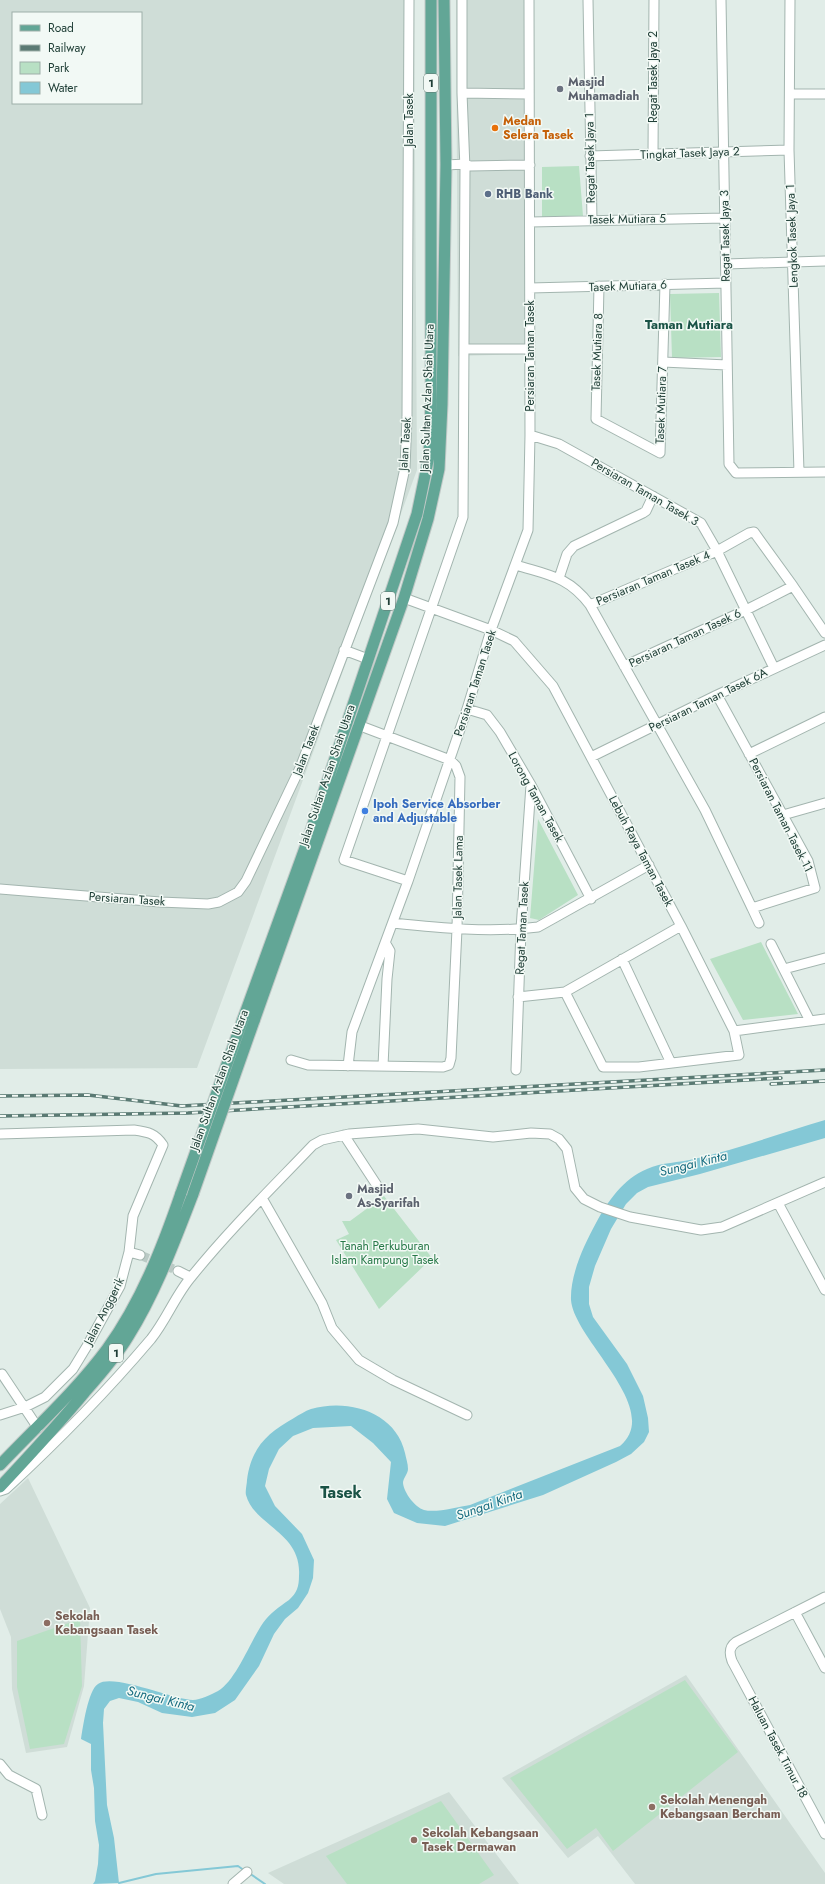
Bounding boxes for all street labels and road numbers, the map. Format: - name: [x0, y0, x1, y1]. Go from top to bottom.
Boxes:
- street label: Regat Tasek Jaya 2: [644, 31, 662, 123]
- road number: 1: [424, 74, 438, 92]
- street label: Jalan Tasek: [400, 93, 418, 149]
- street label: Regat Tasek Jaya 1: [580, 113, 600, 203]
- street label: Tingkat Tasek Jaya 2: [640, 142, 740, 164]
- street label: Lengkok Tasek Jaya 1: [781, 184, 803, 288]
- street label: Regat Tasek Jaya 3: [715, 189, 735, 282]
- street label: Tasek Mutiara 5: [588, 209, 666, 229]
- street label: Tasek Mutiara 6: [589, 276, 667, 296]
- street label: Persiaran Taman Tasek: [521, 299, 539, 412]
- street label: Tasek Mutiara 8: [587, 313, 607, 391]
- street label: Jalan Sultan Azlan Shah Utara: [415, 323, 439, 474]
- street label: Tasek Mutiara 7: [651, 365, 671, 444]
- street label: Jalan Tasek: [394, 416, 416, 473]
- street label: Persiaran Taman Tasek 3: [588, 454, 703, 530]
- street label: Persiaran Taman Tasek 4: [593, 546, 713, 610]
- road number: 1: [381, 592, 395, 610]
- street label: Persiaran Taman Tasek 6: [626, 604, 744, 672]
- street label: Persiaran Taman Tasek: [449, 626, 501, 739]
- street label: Persiaran Taman Tasek 6A: [646, 663, 770, 737]
- street label: Jalan Sultan Azlan Shah Utara: [294, 702, 360, 850]
- street label: Jalan Tasek: [287, 721, 324, 780]
- street label: Lorong Taman Tasek: [504, 749, 569, 846]
- street label: Persiaran Taman Tasek 11: [744, 755, 818, 875]
- street label: Lebuh Raya Taman Tasek: [604, 792, 678, 910]
- street label: Jalan Tasek Lama: [448, 835, 468, 921]
- street label: Regat Taman Tasek: [511, 880, 533, 975]
- street label: Persiaran Tasek: [88, 887, 166, 911]
- street label: Jalan Sultan Azlan Shah Utara: [184, 1007, 253, 1155]
- street label: Jalan Anggerik: [78, 1273, 129, 1350]
- road number: 1: [109, 1344, 123, 1362]
- street label: Haluan Tasek Timur 18: [743, 1693, 813, 1801]

